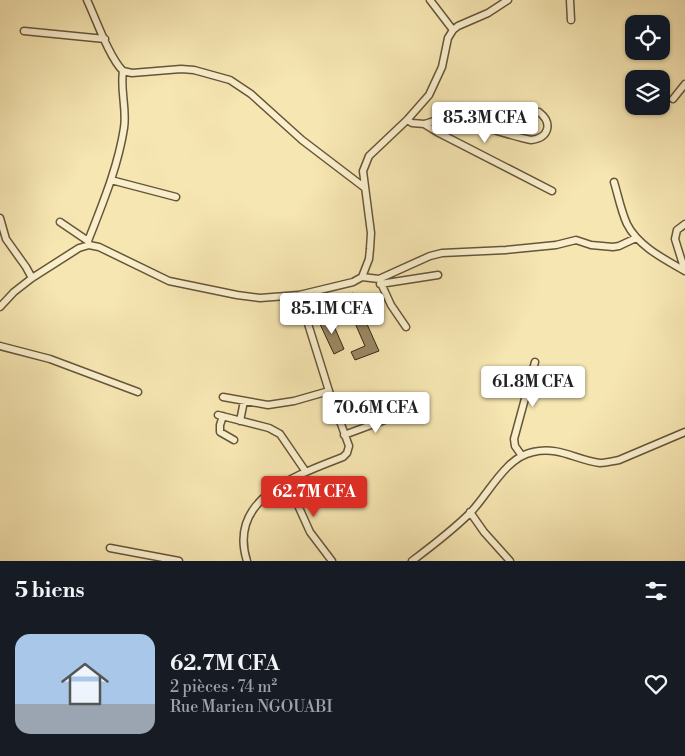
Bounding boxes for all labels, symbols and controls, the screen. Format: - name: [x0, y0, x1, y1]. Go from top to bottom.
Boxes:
- map controls: [625, 15, 670, 115]
- button: locate: [625, 15, 670, 60]
- button: layers: [625, 70, 670, 115]
- pin: 85.3M CFA: [428, 102, 542, 144]
- text: 85.3M CFA: [443, 108, 527, 128]
- pin: 85.1M CFA: [275, 292, 389, 335]
- text: 85.1M CFA: [291, 299, 373, 319]
- pin: 61.8M CFA: [476, 366, 590, 408]
- text: 61.8M CFA: [492, 372, 574, 392]
- pin: 70.6M CFA: [319, 392, 433, 434]
- text: 70.6M CFA: [334, 398, 418, 418]
- pin: 62.7M CFA: [257, 476, 371, 518]
- text: 62.7M CFA: [272, 482, 356, 502]
- icon: filters: [642, 577, 670, 605]
- text: 5 biens: [15, 578, 85, 604]
- text: 62.7M CFA: [170, 651, 280, 677]
- icon: home: [55, 654, 115, 714]
- icon: heart: [642, 670, 670, 698]
- text: 2 pièces · 74 m²: [170, 677, 277, 697]
- text: Rue Marien NGOUABI: [170, 697, 333, 717]

